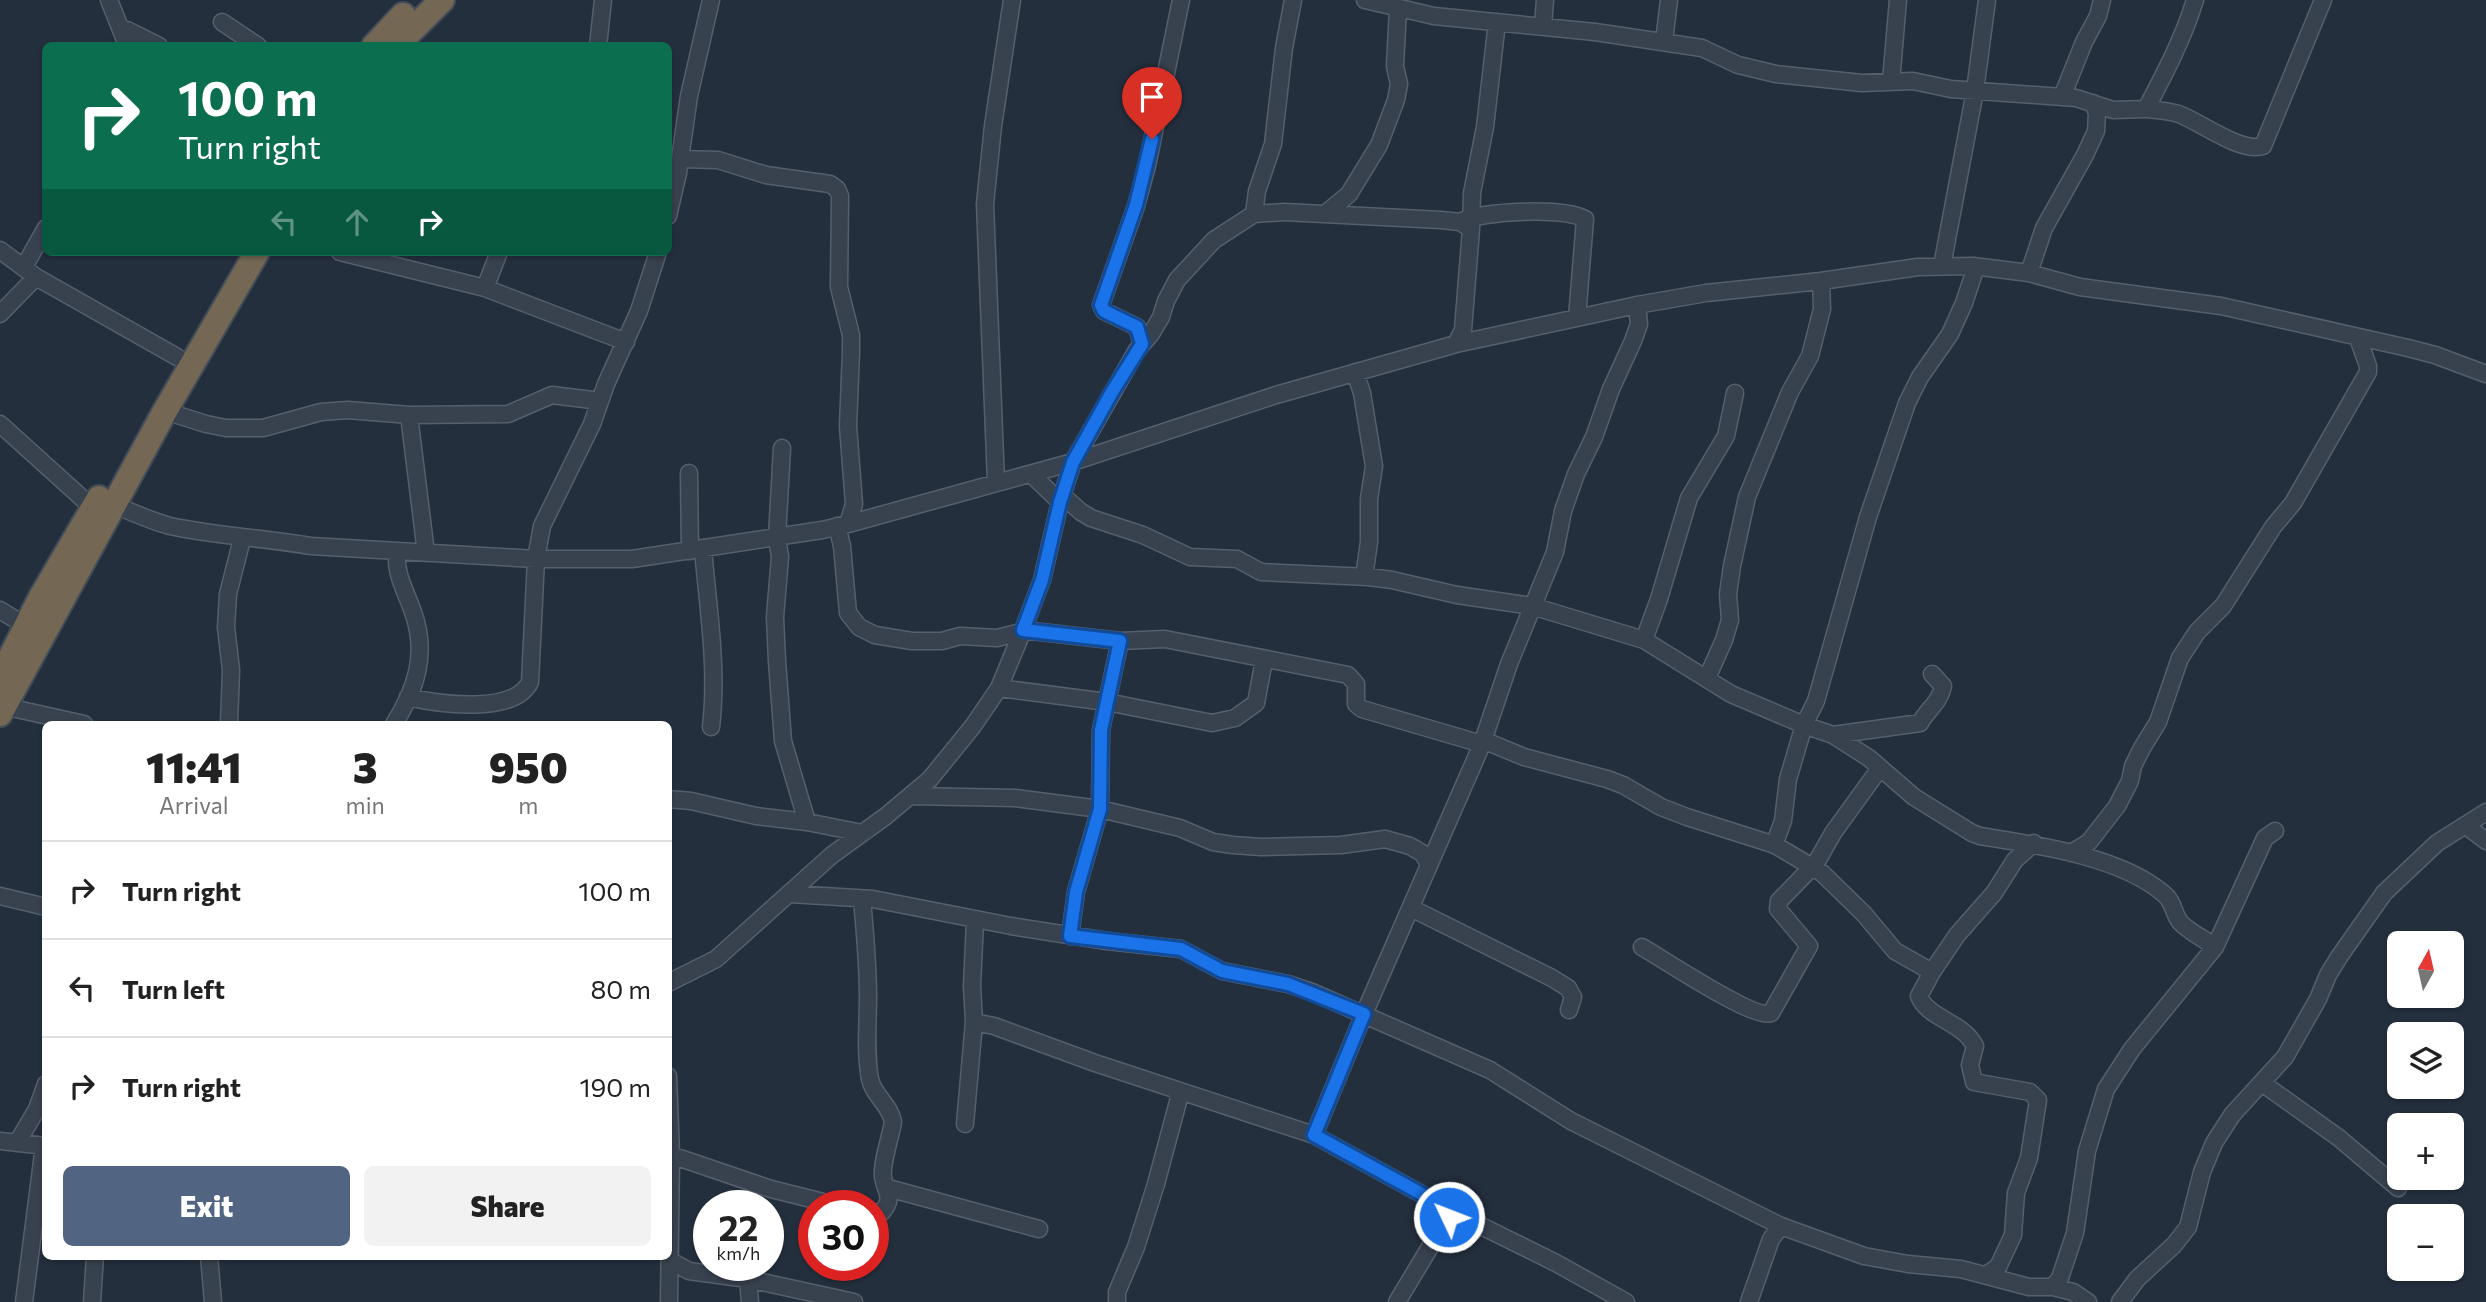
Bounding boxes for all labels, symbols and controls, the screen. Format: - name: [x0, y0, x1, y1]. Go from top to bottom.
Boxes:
- text: 100 m: [178, 66, 317, 126]
- pin: [1122, 67, 1182, 139]
- icon: right: [63, 70, 154, 161]
- icon: arrive: [1133, 78, 1171, 116]
- text: Turn right: [178, 126, 321, 166]
- icon: left: [265, 203, 303, 241]
- icon: ahead: [338, 203, 376, 241]
- icon: right: [411, 203, 449, 241]
- text: 11:41: [146, 740, 241, 792]
- text: 3: [353, 740, 378, 792]
- text: 950: [489, 740, 568, 792]
- text: Arrival: [159, 791, 229, 819]
- text: min: [346, 791, 385, 819]
- text: m: [518, 791, 538, 819]
- icon: right: [63, 871, 101, 909]
- text: Turn right: [122, 875, 241, 906]
- text: 100 m: [578, 875, 651, 906]
- north arrow: [2387, 931, 2464, 1008]
- map controls: [2387, 931, 2464, 1281]
- icon: left: [63, 969, 101, 1007]
- text: Turn left: [122, 973, 225, 1004]
- text: 80 m: [591, 973, 651, 1004]
- button: layers: [2387, 1022, 2464, 1099]
- icon: right: [63, 1067, 101, 1105]
- text: Turn right: [122, 1071, 241, 1102]
- text: 190 m: [579, 1071, 651, 1102]
- button: +: [2387, 1113, 2464, 1190]
- button: Exit: [63, 1166, 350, 1246]
- button: Share: [364, 1166, 651, 1246]
- position arrow: [1412, 1180, 1486, 1254]
- speed limit sign: 30: [798, 1190, 889, 1281]
- button: −: [2387, 1204, 2464, 1281]
- text: 22: [719, 1205, 758, 1248]
- text: km/h: [717, 1242, 760, 1264]

